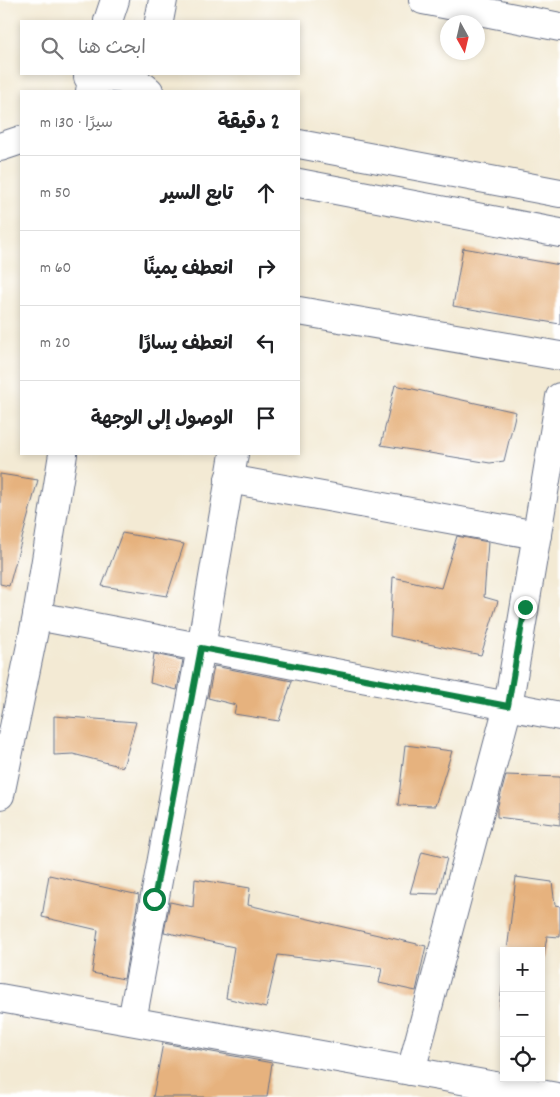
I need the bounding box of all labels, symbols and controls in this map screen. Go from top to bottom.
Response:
north arrow [440,15,485,60]
search box [20,20,300,75]
icon: search [38,34,66,62]
text: ابحث هنا [78,36,146,63]
text: 2 دقيقة [218,109,280,139]
text: سيرًا · 130 m [40,112,113,135]
icon: ahead [252,179,280,207]
text: 50 m [40,182,71,205]
text: تابع السير [161,182,233,209]
icon: right [252,254,280,282]
text: 60 m [40,257,71,280]
text: انعطف يمينًا [144,257,233,284]
icon: left [252,329,280,357]
text: 20 m [40,332,70,355]
text: انعطف يسارًا [139,332,233,359]
icon: arrive [252,404,280,432]
text: الوصول إلى الوجهة [91,407,233,434]
route end [514,596,537,619]
route start [143,888,166,911]
map controls [500,947,545,1082]
button: + [500,947,545,992]
button: − [500,992,545,1037]
button: locate [500,1037,545,1082]

